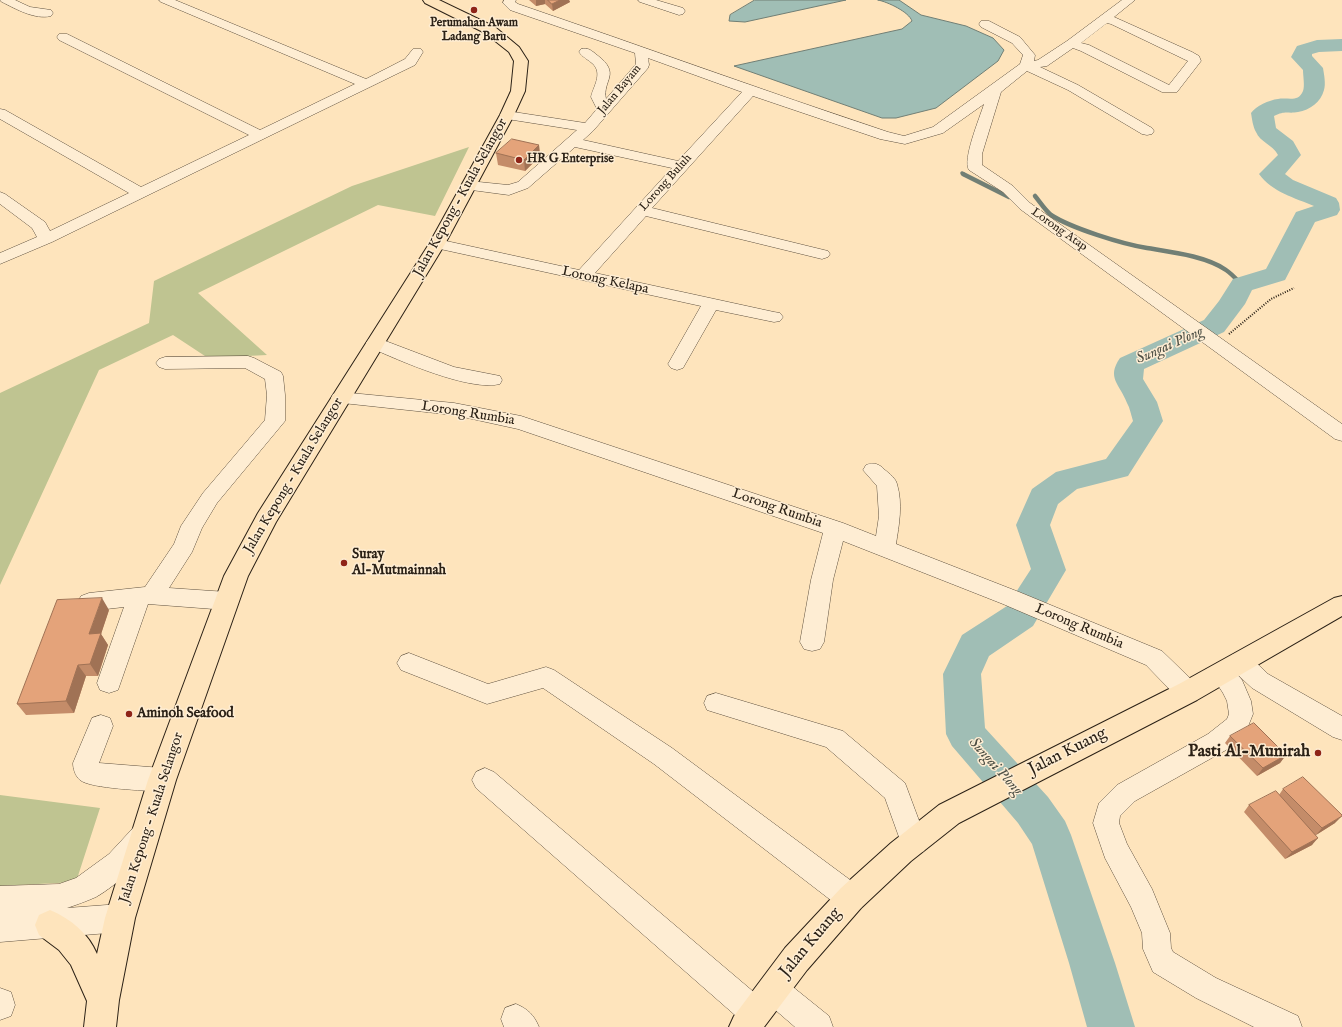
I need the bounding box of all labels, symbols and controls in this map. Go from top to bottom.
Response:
marker: Perumahan Awam Ladang Baru [469,5,479,15]
place label: Perumahan Awam Ladang Baru [430,17,518,45]
street label: Jalan Bayam [595,62,645,118]
street label: Jalan Kepong - Kuala Selangor [410,116,512,280]
street label: Lorong Buluh [637,152,695,214]
place label: HR G Enterprise [527,153,614,167]
marker: HR G Enterprise [514,155,524,165]
street label: Lorong Atap [1028,205,1090,255]
street label: Lorong Kelapa [560,264,650,298]
water label: Sungai Plong [1134,323,1206,369]
street label: Jalan Kepong - Kuala Selangor [241,395,347,557]
street label: Lorong Rumbia [420,398,516,430]
street label: Lorong Rumbia [730,486,824,532]
place label: Suray Al-Mutmainnah [352,547,446,580]
marker: Suray Al-Mutmainnah [339,558,349,568]
street label: Lorong Rumbia [1032,601,1126,653]
place label: Aminoh Seafood [137,706,234,722]
marker: Aminoh Seafood [124,709,134,719]
street label: Jalan Kuang [1025,724,1111,780]
street label: Jalan Kepong - Kuala Selangor [116,730,188,906]
water label: Sungai Plong [964,734,1026,800]
place label: Pasti Al-Munirah [1188,743,1310,763]
marker: Pasti Al-Munirah [1313,748,1323,758]
street label: Jalan Kuang [776,904,846,982]

